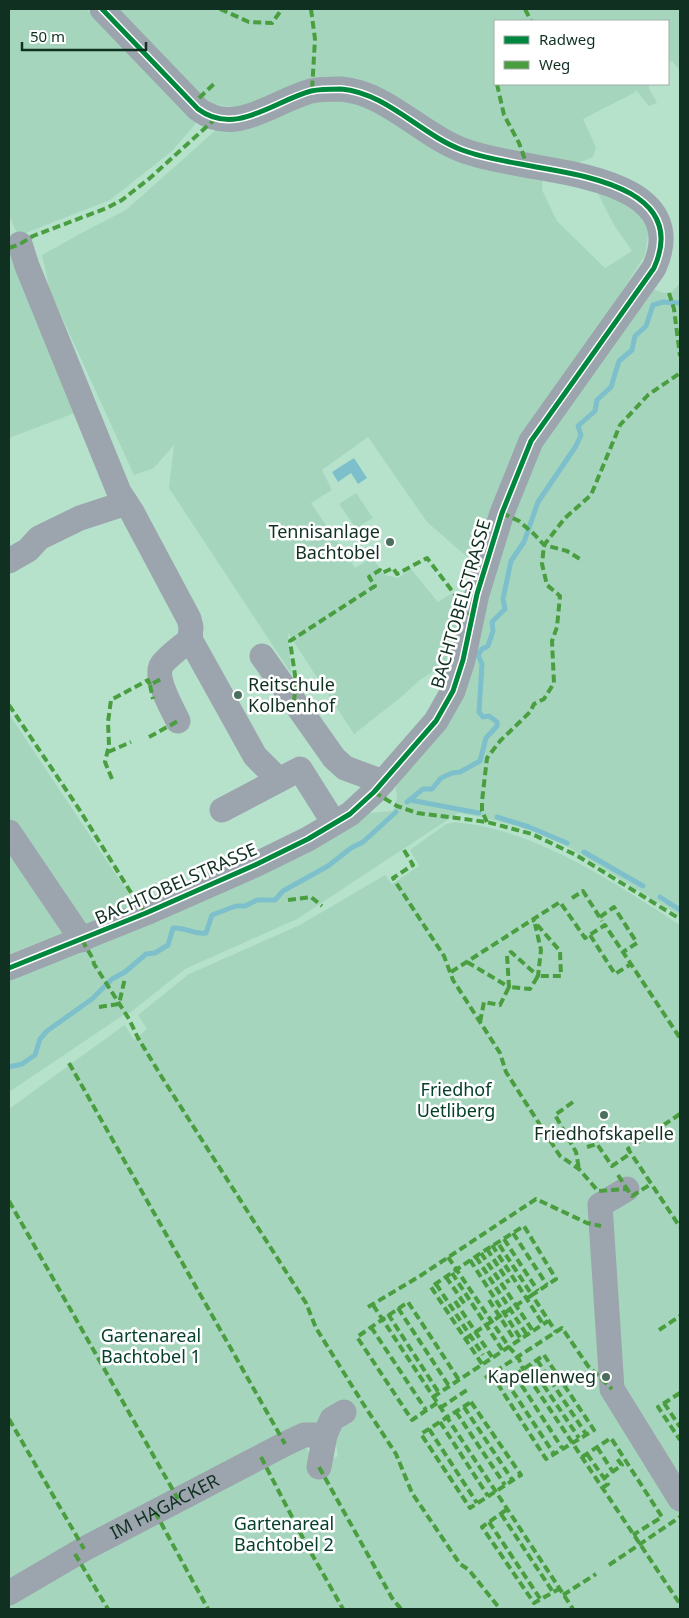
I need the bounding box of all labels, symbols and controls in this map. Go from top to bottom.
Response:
scale bar [22,20,146,52]
legend [494,20,669,85]
text: 50 m [30,26,65,46]
text: Radweg [539,29,595,49]
text: Weg [539,54,570,74]
street label: BACHTOBELSTRASSE [424,516,496,691]
place label: Tennisanlage Bachtobel [268,519,380,564]
marker: Tennisanlage Bachtobel [384,536,396,548]
place label: Reitschule Kolbenhof [248,672,336,717]
marker: Reitschule Kolbenhof [232,689,244,701]
street label: BACHTOBELSTRASSE [91,837,260,930]
park label: Friedhof Uetliberg [417,1077,495,1122]
marker: Friedhofskapelle [598,1109,610,1121]
place label: Friedhofskapelle [534,1121,674,1145]
park label: Gartenareal Bachtobel 1 [101,1323,201,1368]
place label: Kapellenweg [488,1364,596,1388]
marker: Kapellenweg [600,1371,612,1383]
street label: IM HAGACKER [106,1468,223,1544]
park label: Gartenareal Bachtobel 2 [234,1511,334,1556]

